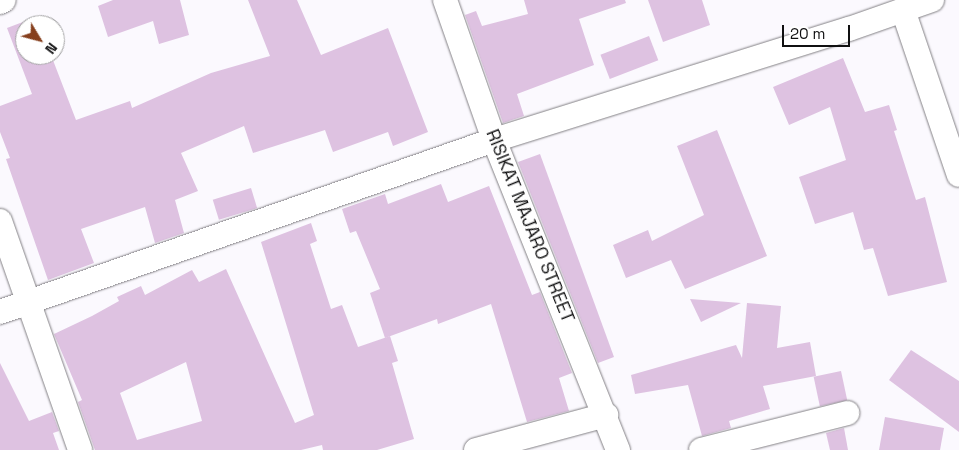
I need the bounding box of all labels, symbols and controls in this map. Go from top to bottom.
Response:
north arrow [15,15,65,65]
scale bar [784,15,852,47]
text: 20 m [790,24,825,43]
text: N [41,39,61,58]
street label: RISIKAT MAJARO STREET [481,126,579,326]

